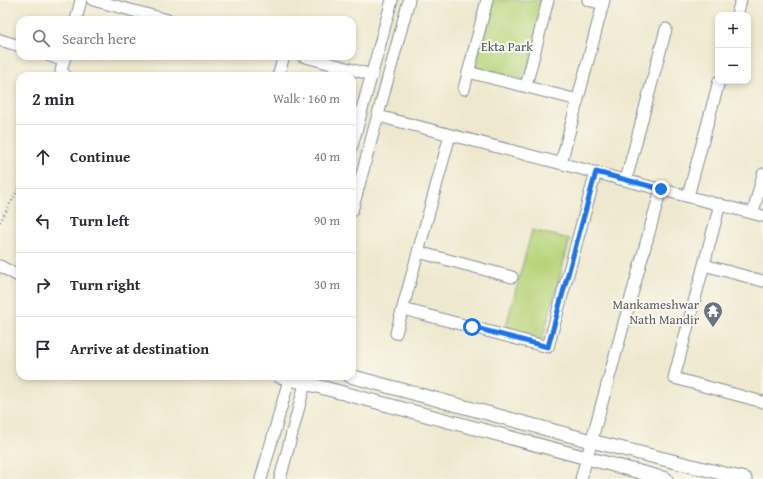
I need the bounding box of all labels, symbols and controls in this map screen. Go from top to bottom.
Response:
map controls [715,12,751,84]
button: + [715,12,751,48]
search box [16,16,356,60]
icon: search [30,27,52,49]
text: Search here [62,28,136,49]
park label: Ekta Park [481,37,533,56]
button: − [715,48,751,84]
text: 2 min [32,86,74,111]
text: Walk · 160 m [273,89,340,108]
icon: ahead [32,146,54,168]
text: Continue [70,146,131,167]
text: 40 m [314,147,340,166]
route end [652,180,670,198]
icon: left [32,210,54,232]
text: Turn left [70,210,129,231]
text: 90 m [314,211,340,230]
icon: right [32,274,54,296]
text: Turn right [70,274,141,295]
text: 30 m [314,275,340,294]
place label: Mankameshwar Nath Mandir [612,295,700,329]
temple icon: Mankameshwar Nath Mandir [702,300,724,328]
route start [463,318,481,336]
icon: arrive [32,338,54,360]
text: Arrive at destination [70,338,209,359]

